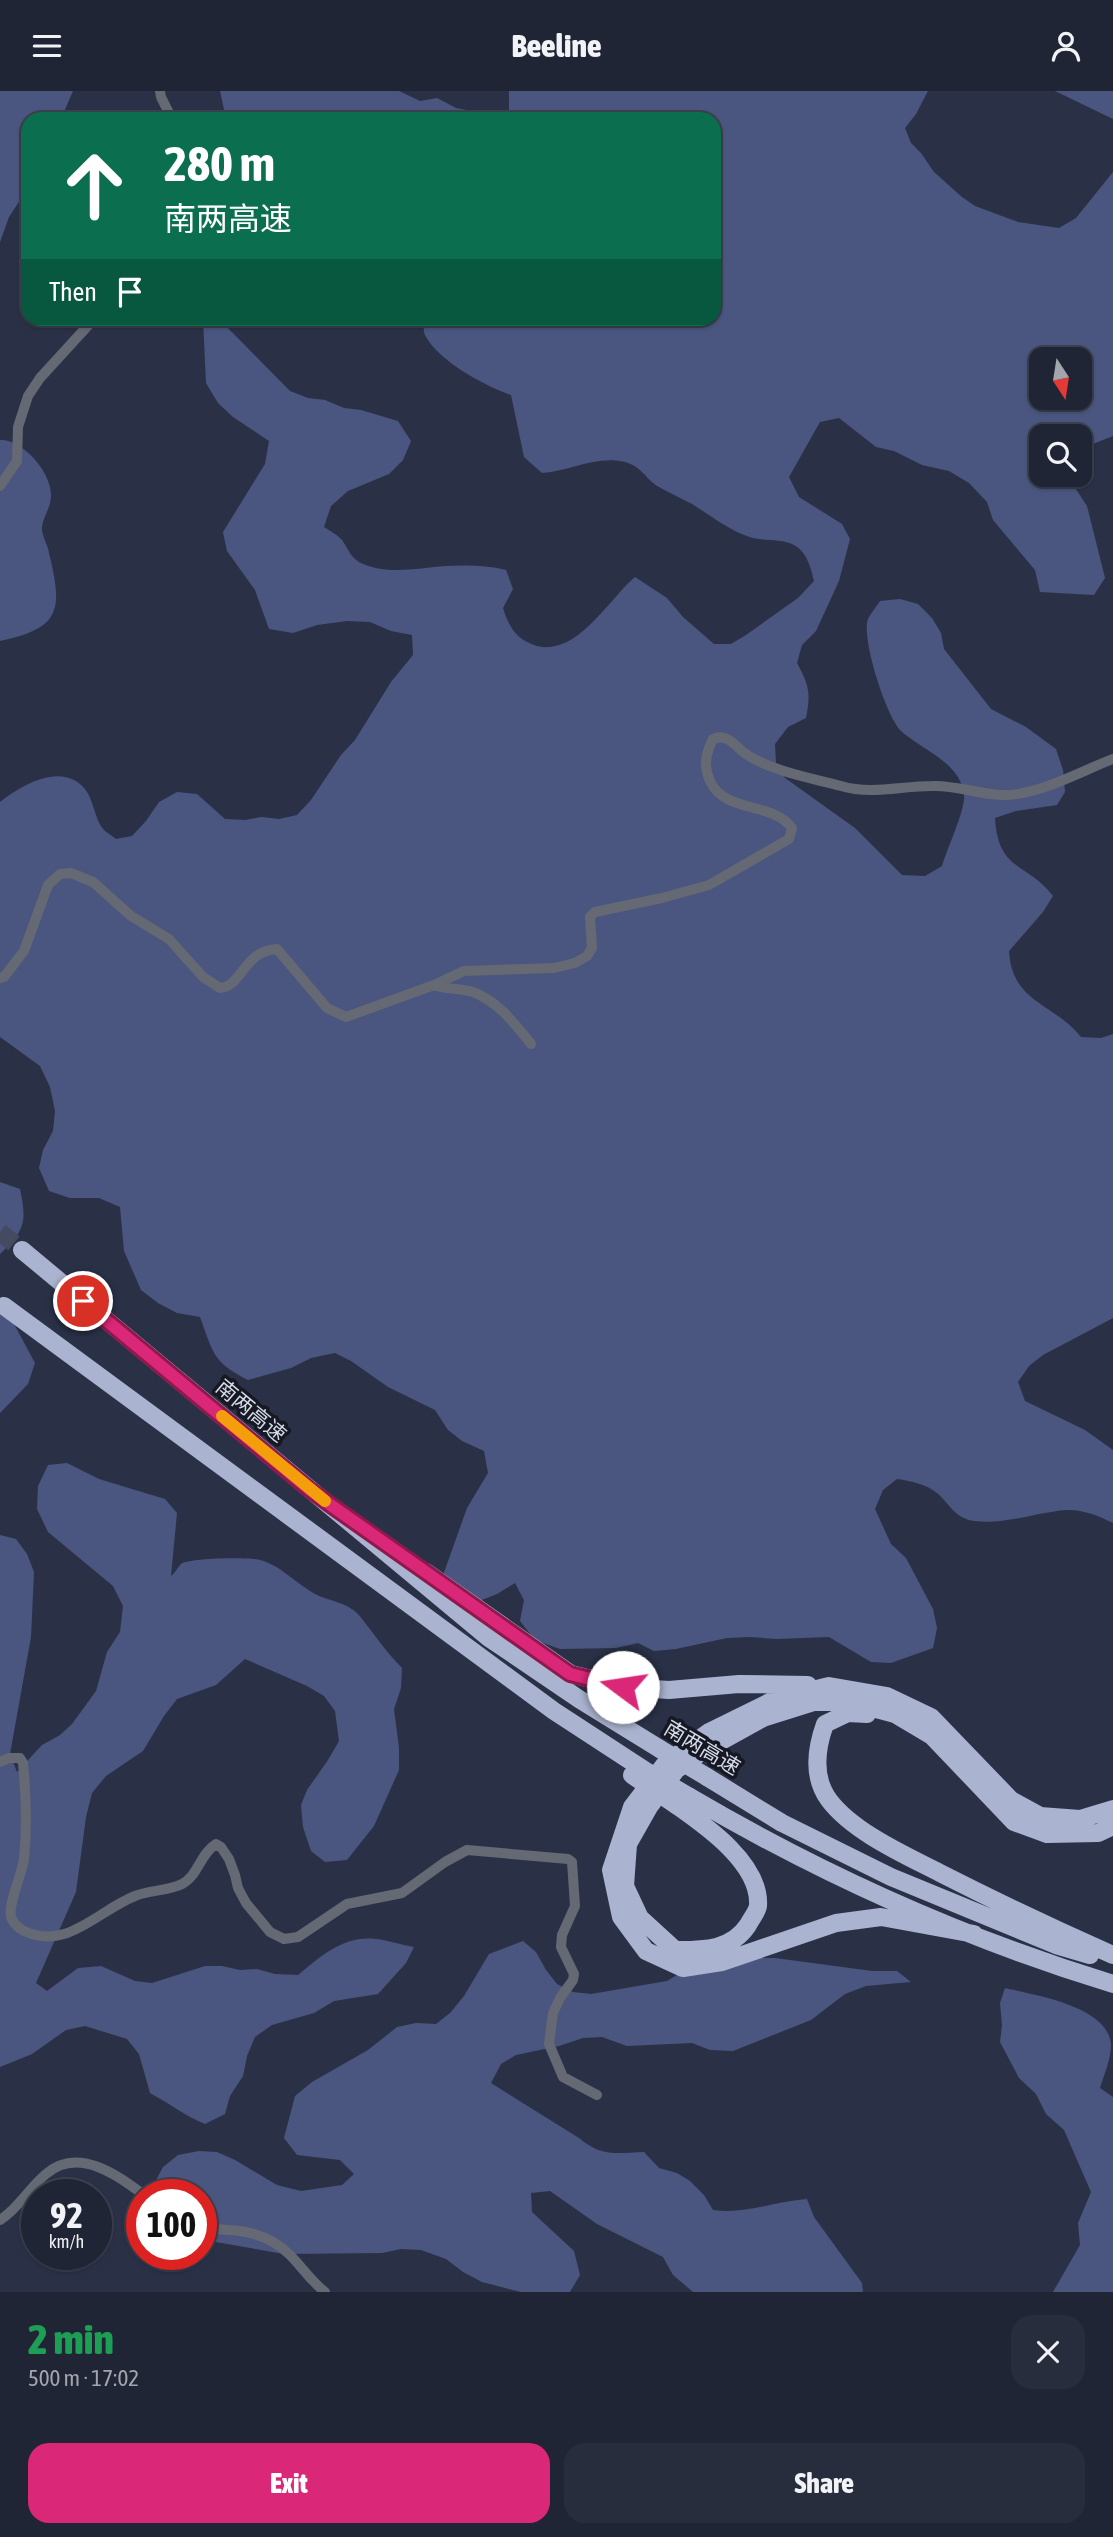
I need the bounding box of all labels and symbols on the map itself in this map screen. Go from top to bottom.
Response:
north arrow [1029,347,1092,409]
pin [53,1271,113,1331]
street label: 南两高速 [212,1374,292,1446]
position arrow [586,1650,660,1724]
street label: 南两高速 [660,1715,745,1779]
speed limit sign: 100 [126,2179,217,2270]

